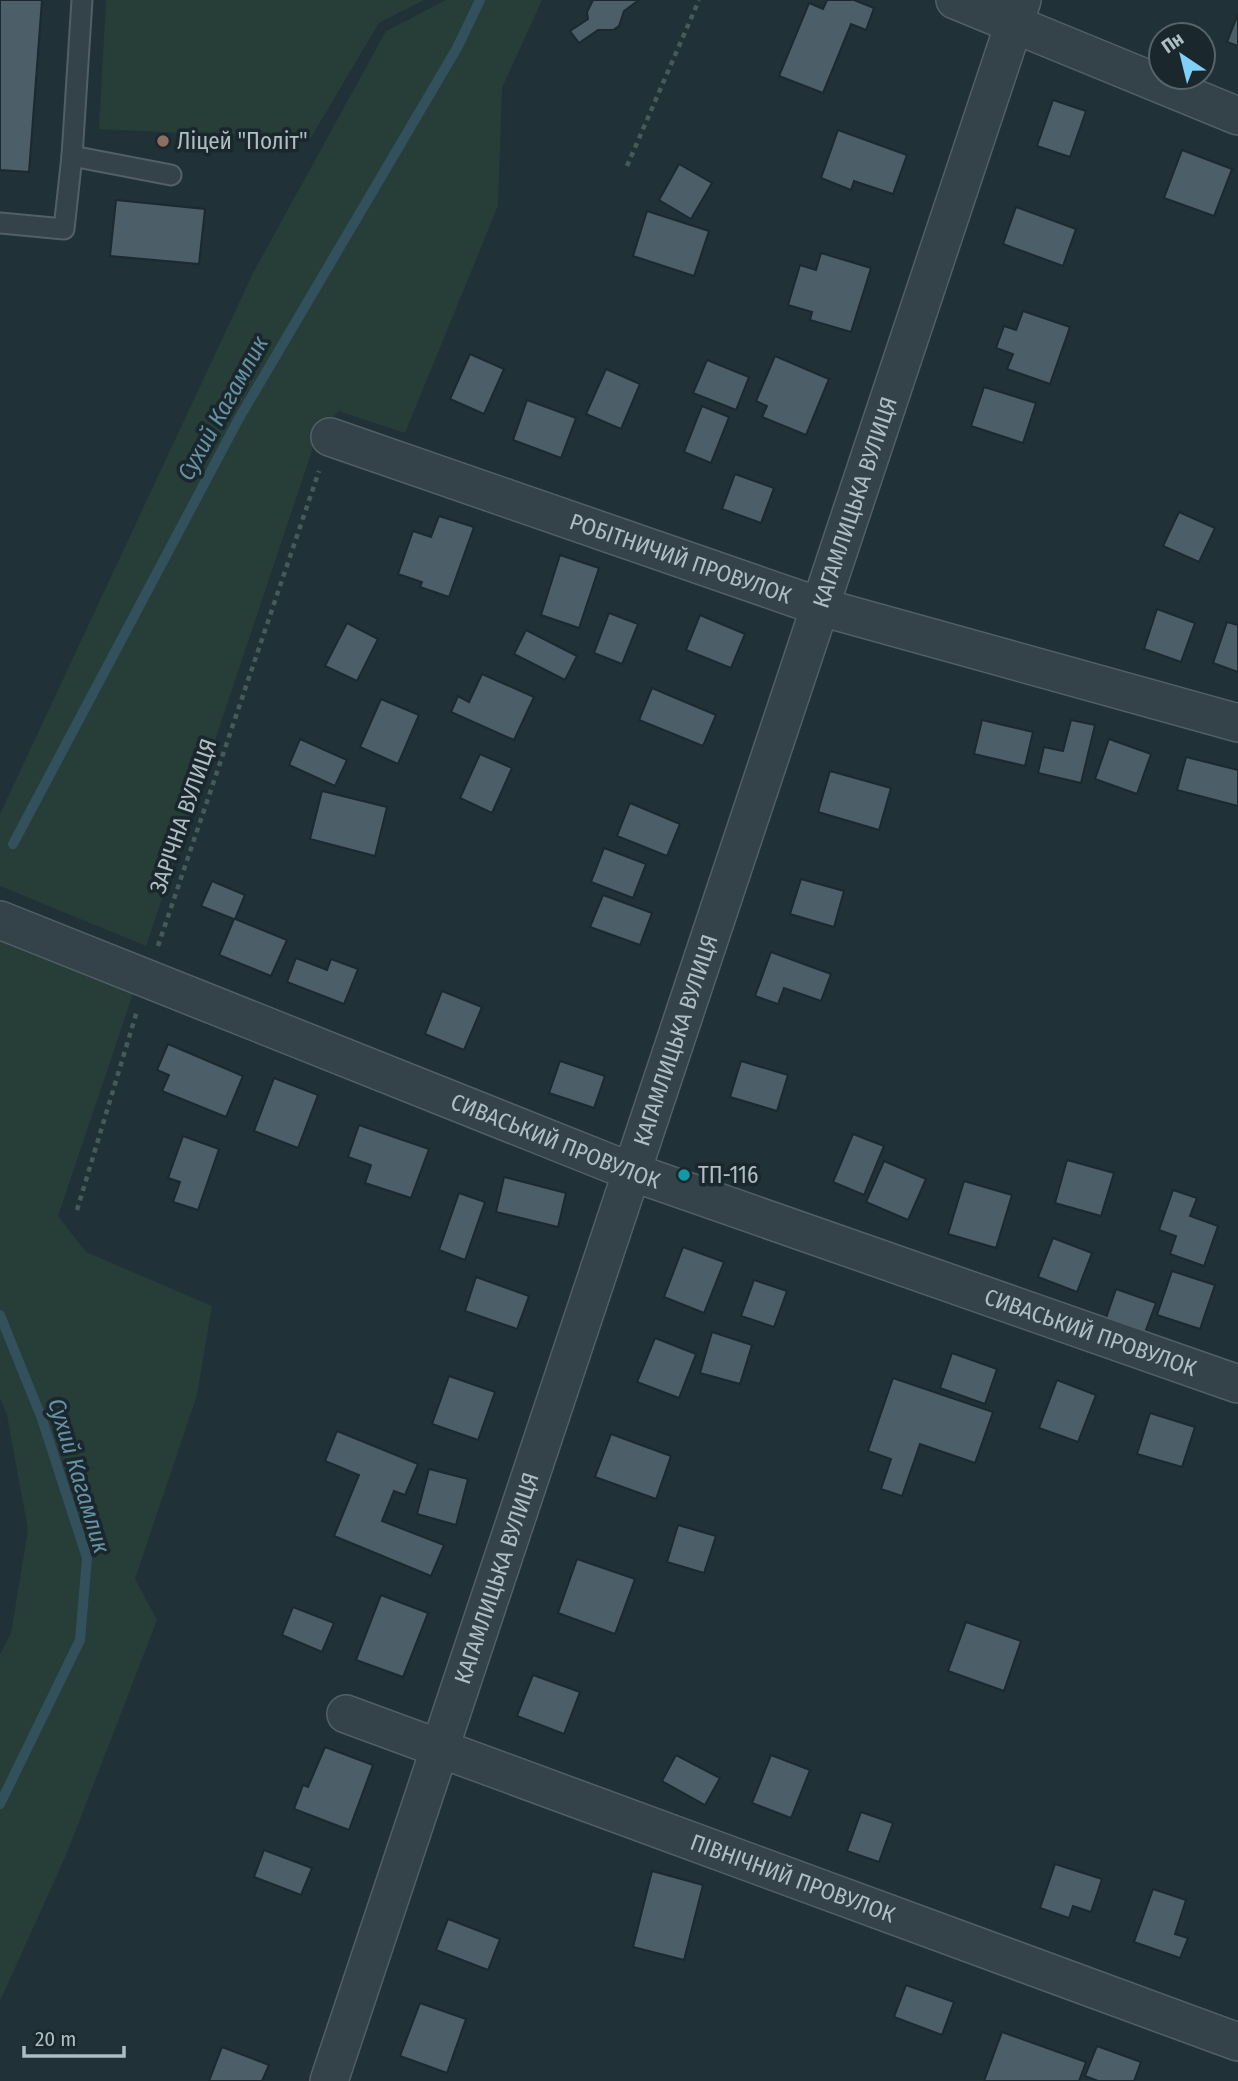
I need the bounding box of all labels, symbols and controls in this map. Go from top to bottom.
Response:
north arrow [1147,21,1217,91]
text: Пн [1157,27,1188,58]
place label: Ліцей "Політ" [177,127,308,155]
marker: Ліцей "Політ" [155,133,171,149]
water label: Сухий Кагамлик [172,331,274,485]
street label: КАГАМЛИЦЬКА ВУЛИЦЯ [807,393,903,612]
street label: РОБІТНИЧИЙ ПРОВУЛОК [566,507,796,610]
street label: ЗАРІЧНА ВУЛИЦЯ [143,735,223,897]
street label: КАГАМЛИЦЬКА ВУЛИЦЯ [627,931,724,1149]
street label: СИВАСЬКИЙ ПРОВУЛОК [447,1087,665,1195]
place label: ТП-116 [698,1161,758,1189]
marker: ТП-116 [676,1167,692,1183]
street label: СИВАСЬКИЙ ПРОВУЛОК [981,1282,1201,1383]
water label: Сухий Кагамлик [42,1395,116,1557]
street label: КАГАМЛИЦЬКА ВУЛИЦЯ [448,1469,545,1687]
street label: ПІВНІЧНИЙ ПРОВУЛОК [687,1828,899,1929]
scale bar [24,2014,124,2058]
text: 20 m [35,2026,76,2052]

